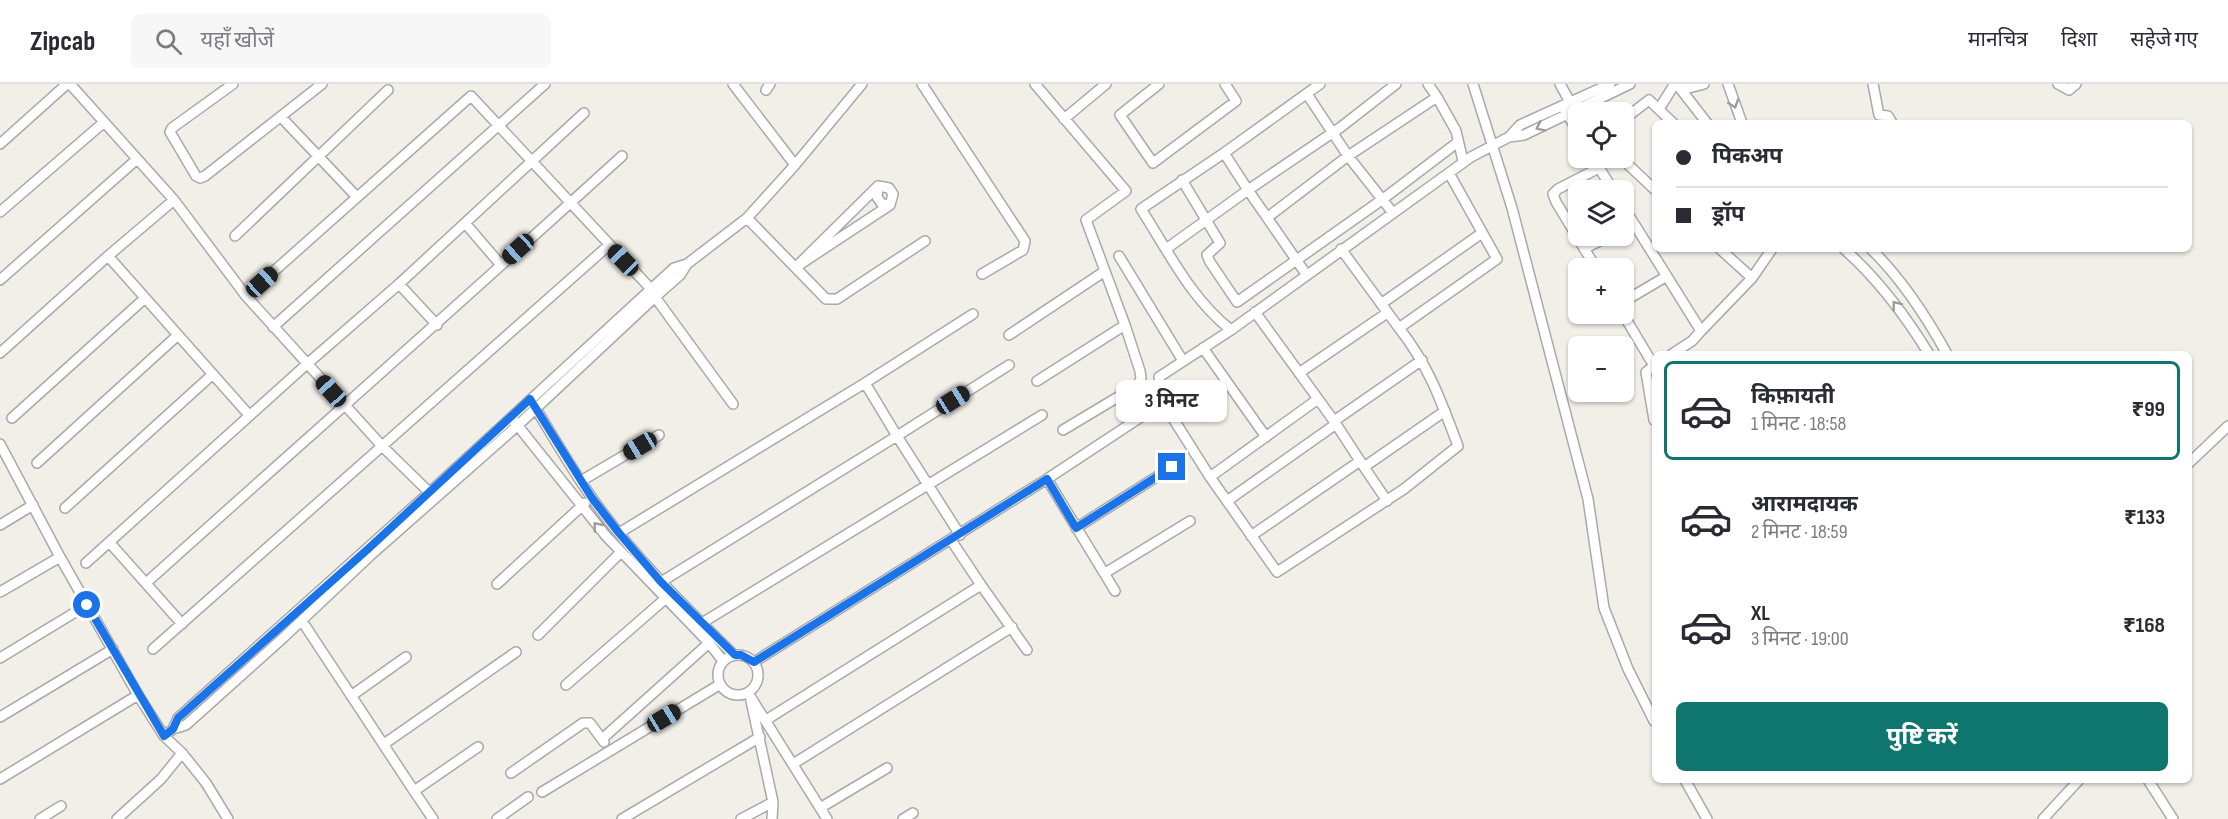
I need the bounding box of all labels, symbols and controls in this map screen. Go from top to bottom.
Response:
search box [131,14,551,68]
text: Zipcab [30,25,95,58]
icon: search [152,25,185,58]
text: यहाँ खोजें [200,27,274,54]
text: मानचित्र [1968,27,2028,52]
text: दिशा [2061,27,2097,52]
text: सहेजे गए [2130,27,2198,52]
one-way arrow [1727,98,1739,109]
map controls [1568,102,1634,402]
button: locate [1568,102,1634,168]
one-way arrow [1535,120,1546,131]
text: पिकअप [1712,143,1783,170]
button: layers [1568,180,1634,246]
text: ड्रॉप [1712,201,1745,228]
car [499,230,537,268]
car [604,241,642,279]
button: + [1568,258,1634,324]
car [243,263,281,301]
one-way arrow [1893,301,1904,312]
button: − [1568,336,1634,402]
car [312,372,350,410]
callout: 3 मिनट [1116,380,1228,422]
car [933,383,973,417]
text: किफ़ायती [1751,383,1835,410]
icon: car [1679,384,1733,438]
text: 3 मिनट [1144,389,1199,413]
text: ₹99 [2132,396,2165,423]
text: 1 मिनट · 18:58 [1751,412,1846,436]
car [620,429,660,463]
route end [1158,453,1185,480]
text: आरामदायक [1751,491,1858,518]
icon: car [1679,492,1733,546]
text: ₹133 [2124,504,2165,531]
text: 2 मिनट · 18:59 [1751,520,1848,544]
one-way arrow [594,522,605,533]
route start [73,591,100,618]
icon: car [1679,600,1733,654]
text: XL [1751,600,1770,627]
text: ₹168 [2123,612,2165,639]
text: 3 मिनट · 19:00 [1751,627,1849,651]
car [644,701,684,735]
button: पुष्टि करें [1676,702,2168,771]

